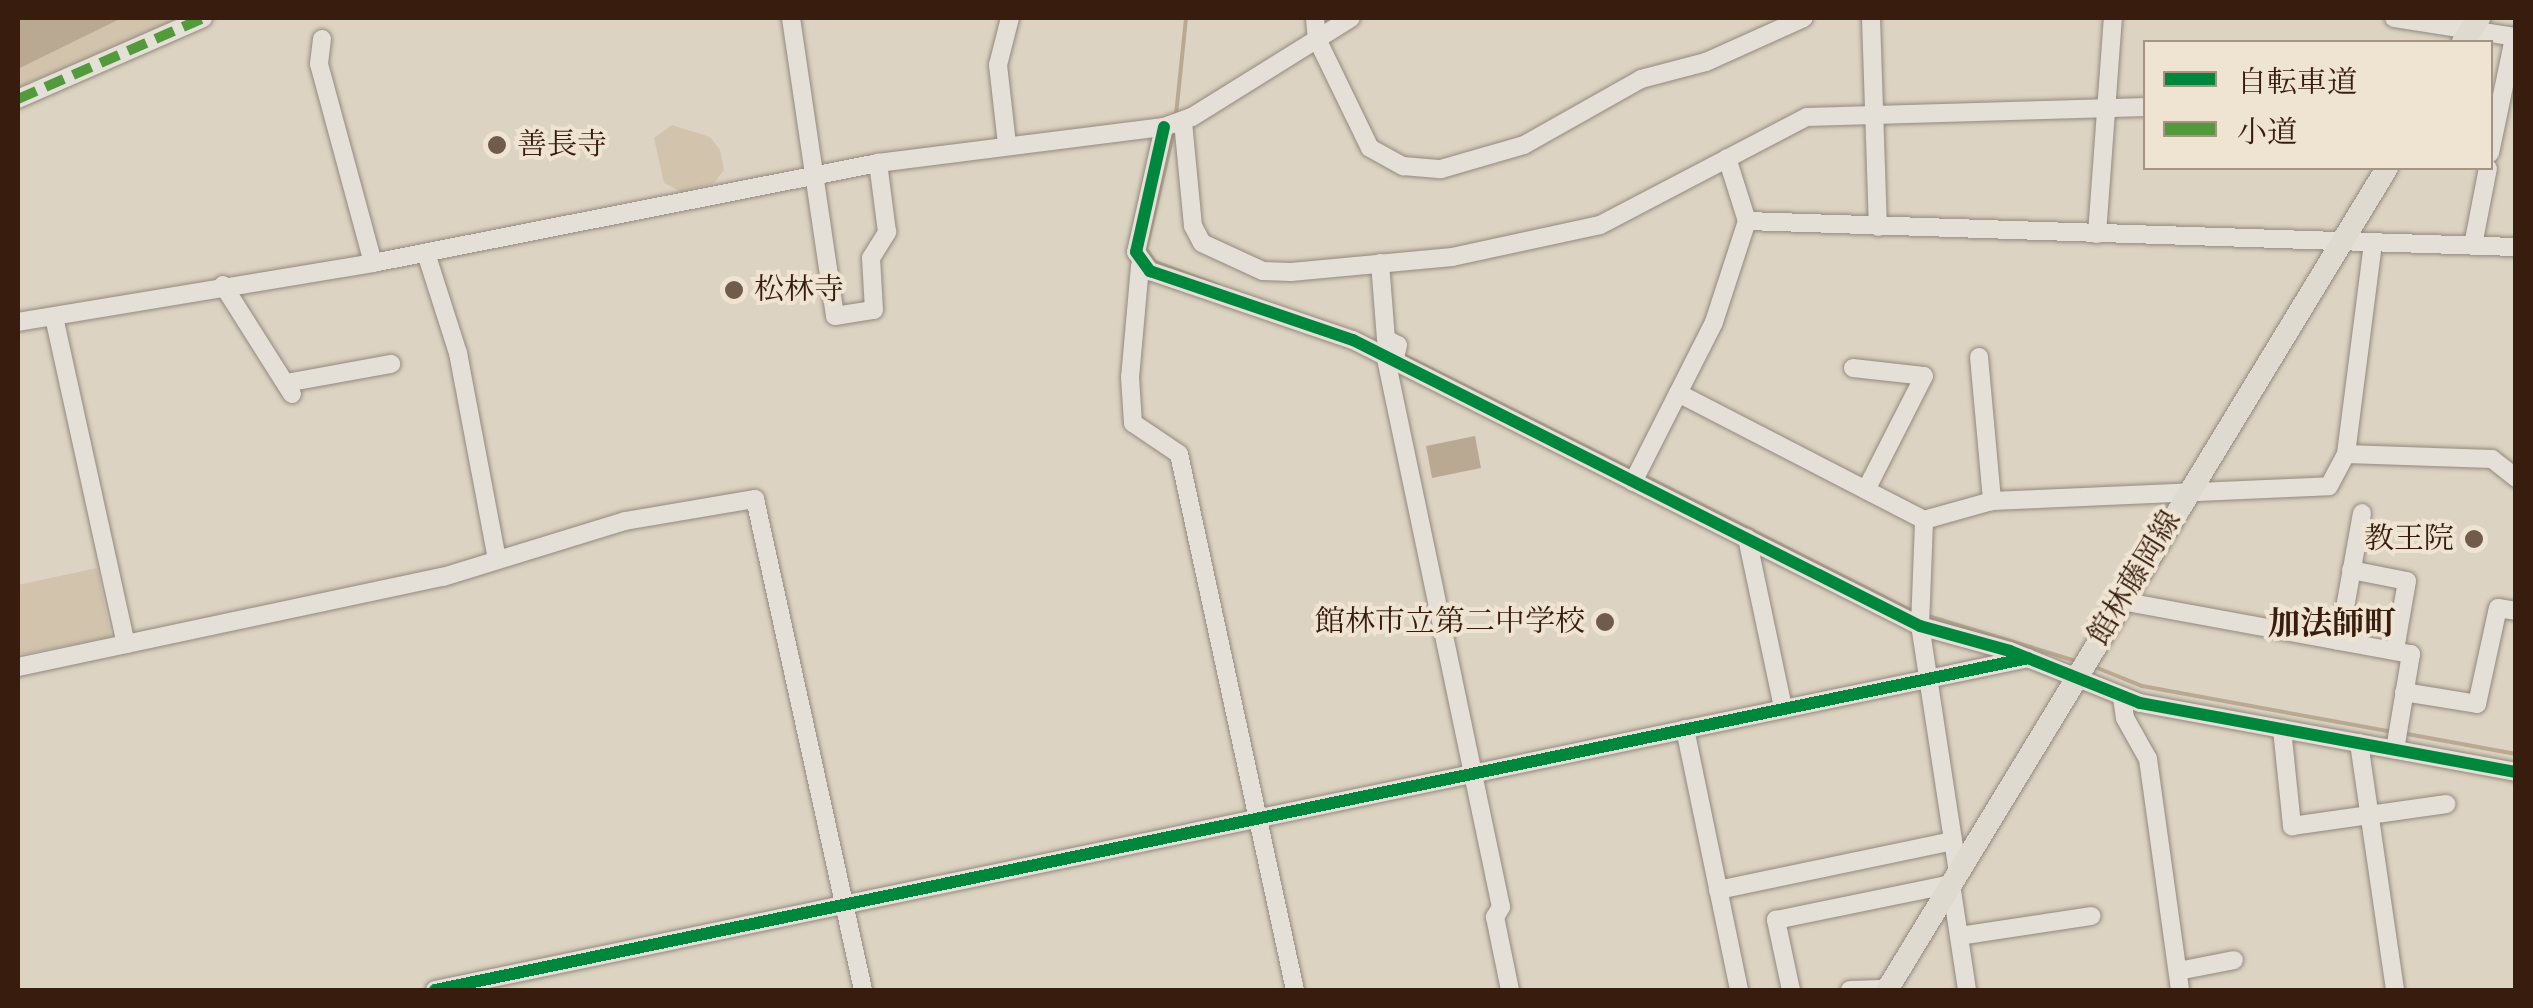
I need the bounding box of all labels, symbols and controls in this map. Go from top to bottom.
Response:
legend [2143,40,2493,170]
text: 自転車道 [2237,65,2357,100]
text: 小道 [2237,115,2297,150]
place label: 善長寺 [517,127,607,163]
marker: 善長寺 [486,134,508,156]
place label: 松林寺 [754,272,844,308]
marker: 松林寺 [723,279,745,301]
street label: 館林藤岡線 [2081,504,2189,652]
place label: 教王院 [2364,521,2454,557]
marker: 教王院 [2463,528,2485,550]
place label: 館林市立第二中学校 [1315,604,1585,640]
district label: 加法師町 [2268,605,2396,643]
marker: 館林市立第二中学校 [1594,611,1616,633]

